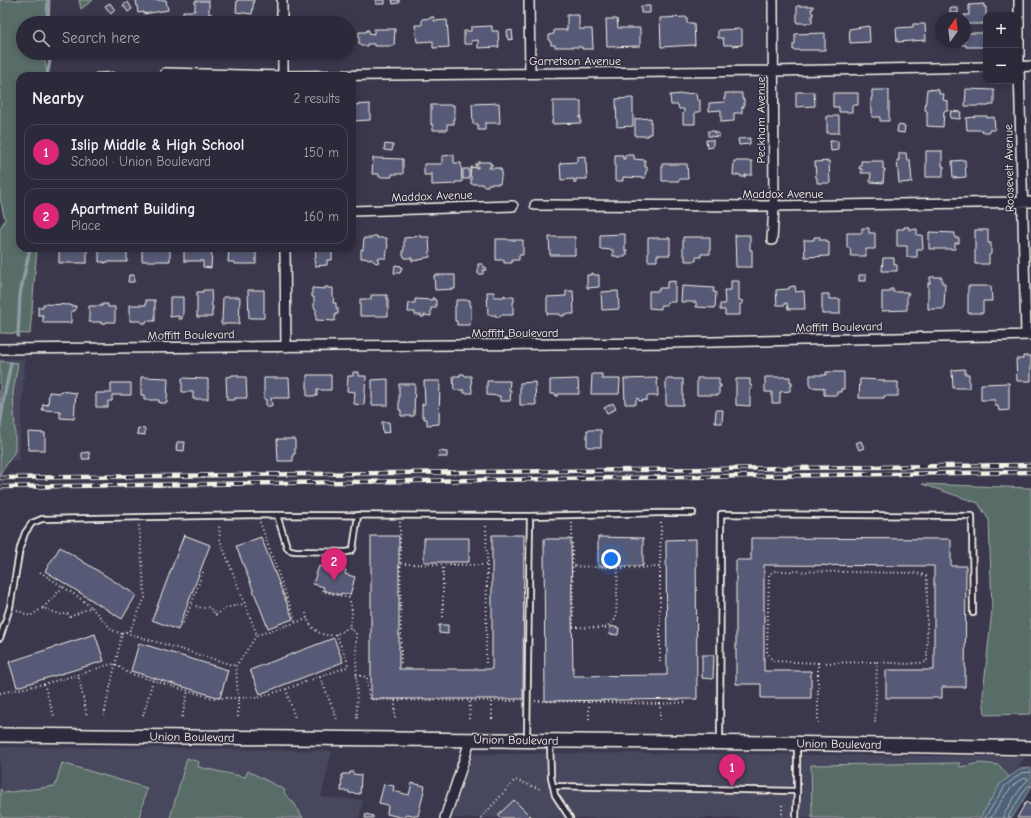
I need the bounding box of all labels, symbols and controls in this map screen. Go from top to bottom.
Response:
north arrow [935,12,971,48]
map controls [983,12,1019,84]
button: + [983,12,1019,48]
search box [16,16,356,60]
icon: search [30,27,52,49]
text: Search here [62,29,140,47]
button: − [983,48,1019,84]
street label: Garretson Avenue [529,54,621,68]
street label: Peckham Avenue [754,77,768,163]
text: Nearby [32,89,83,108]
text: 2 results [293,91,340,106]
street label: Roosevelt Avenue [1001,124,1017,212]
text: Islip Middle & High School [71,136,244,154]
text: 1 [43,145,49,160]
text: 150 m [304,145,339,160]
text: School · Union Boulevard [71,154,211,169]
street label: Maddox Avenue [742,187,824,201]
street label: Maddox Avenue [391,188,473,204]
text: Apartment Building [71,200,195,218]
text: 2 [43,209,49,224]
text: 160 m [304,209,339,224]
text: Place [71,218,101,233]
street label: Moffitt Boulevard [795,319,883,335]
street label: Moffitt Boulevard [472,326,558,340]
street label: Moffitt Boulevard [147,327,235,343]
pin: 2 [321,548,347,581]
your location [601,549,621,569]
street label: Union Boulevard [149,729,235,745]
street label: Union Boulevard [473,732,559,748]
street label: Union Boulevard [796,736,882,752]
pin: 1 [719,754,745,787]

